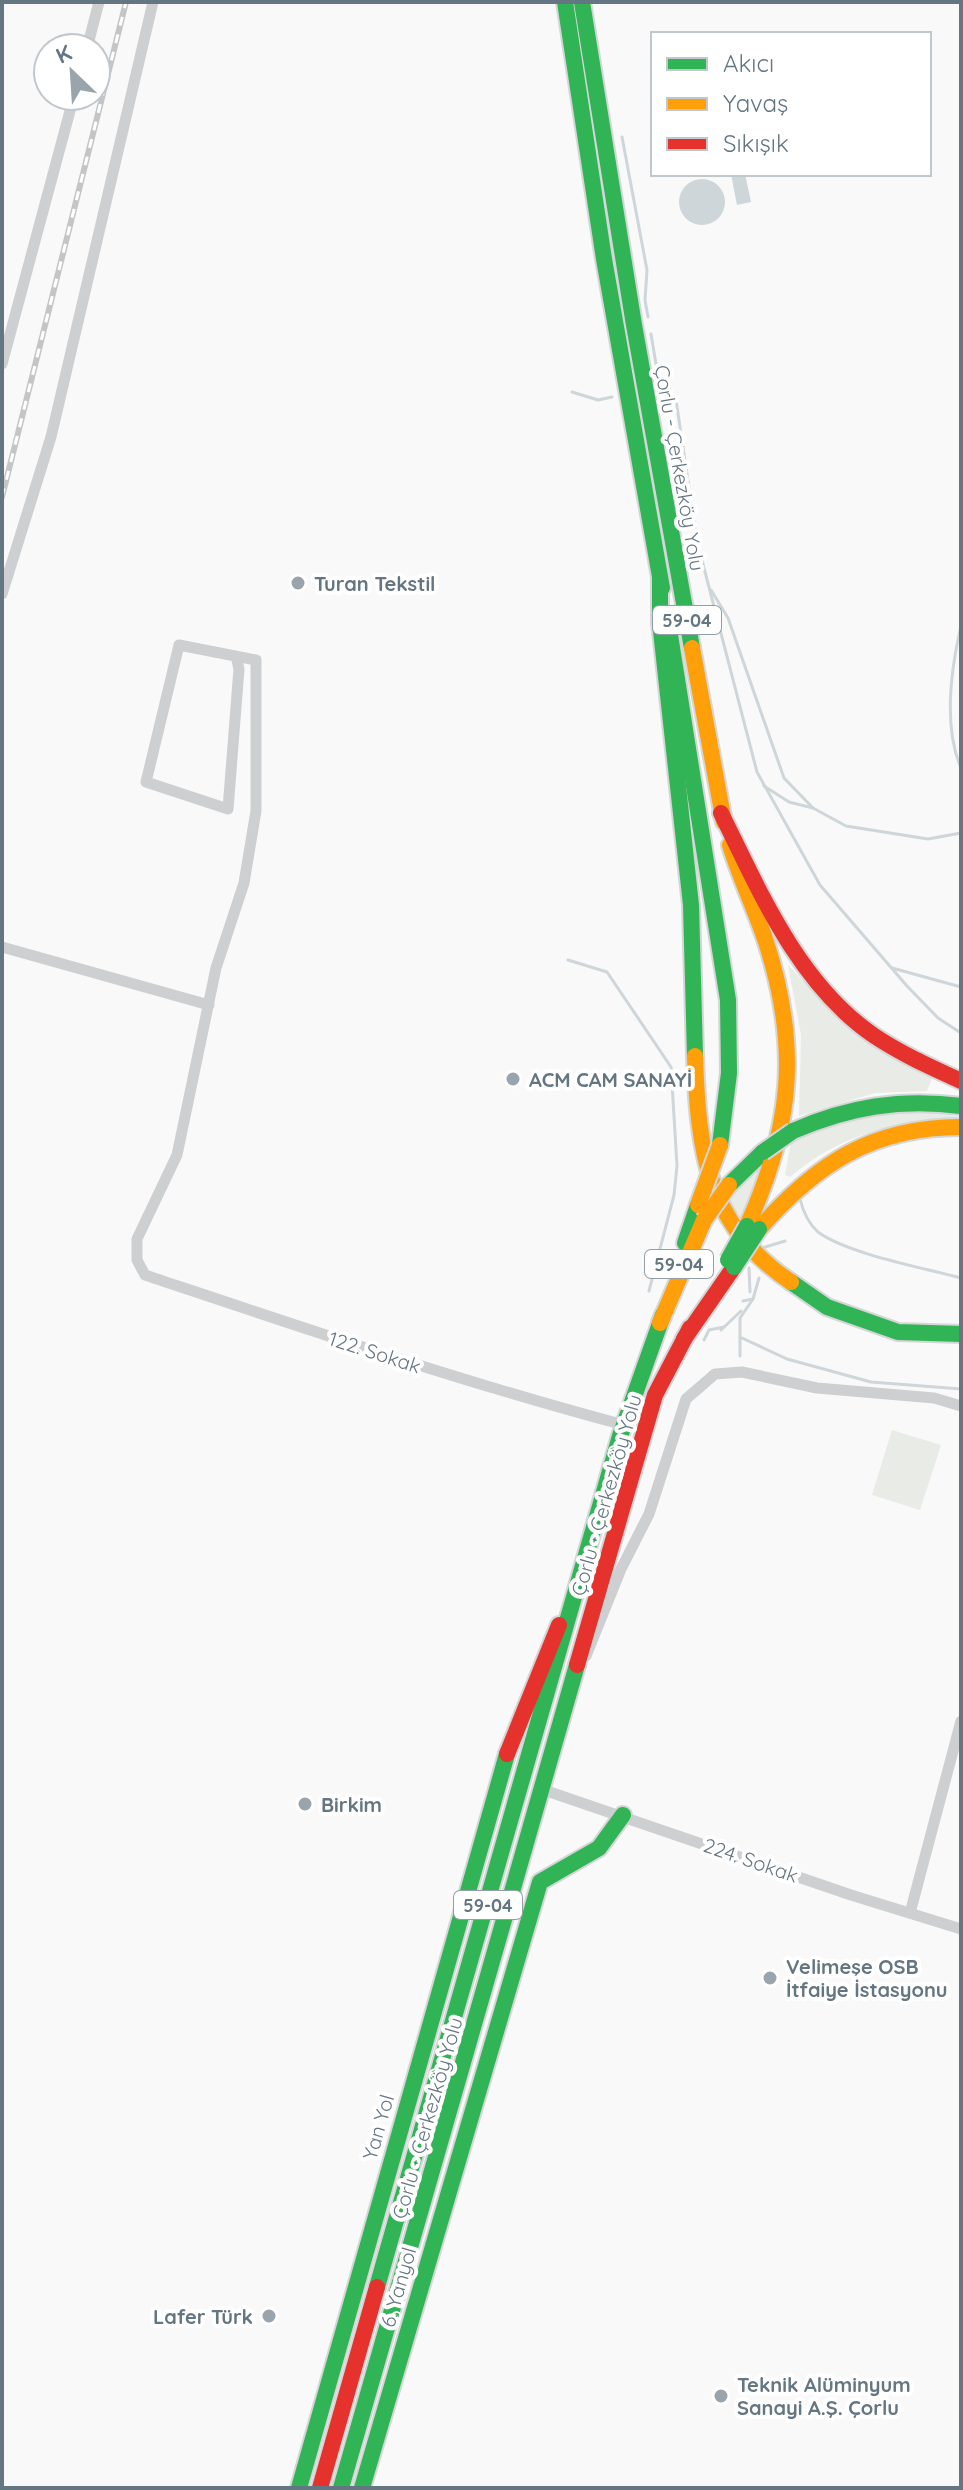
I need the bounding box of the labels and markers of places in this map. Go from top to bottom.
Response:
place label: Turan Tekstil [314,571,436,596]
marker: Turan Tekstil [289,574,307,592]
place label: ACM CAM SANAYİ [529,1067,692,1092]
marker: ACM CAM SANAYİ [504,1070,522,1088]
place label: Birkim [321,1792,382,1817]
marker: Birkim [296,1795,314,1813]
place label: Velimeşe OSB İtfaiye İstasyonu [786,1954,948,2002]
marker: Velimeşe OSB İtfaiye İstasyonu [761,1969,779,1987]
place label: Lafer Türk [153,2304,253,2329]
marker: Lafer Türk [260,2307,278,2325]
place label: Teknik Alüminyum Sanayi A.Ş. Çorlu [737,2372,911,2420]
marker: Teknik Alüminyum Sanayi A.Ş. Çorlu [712,2387,730,2405]

